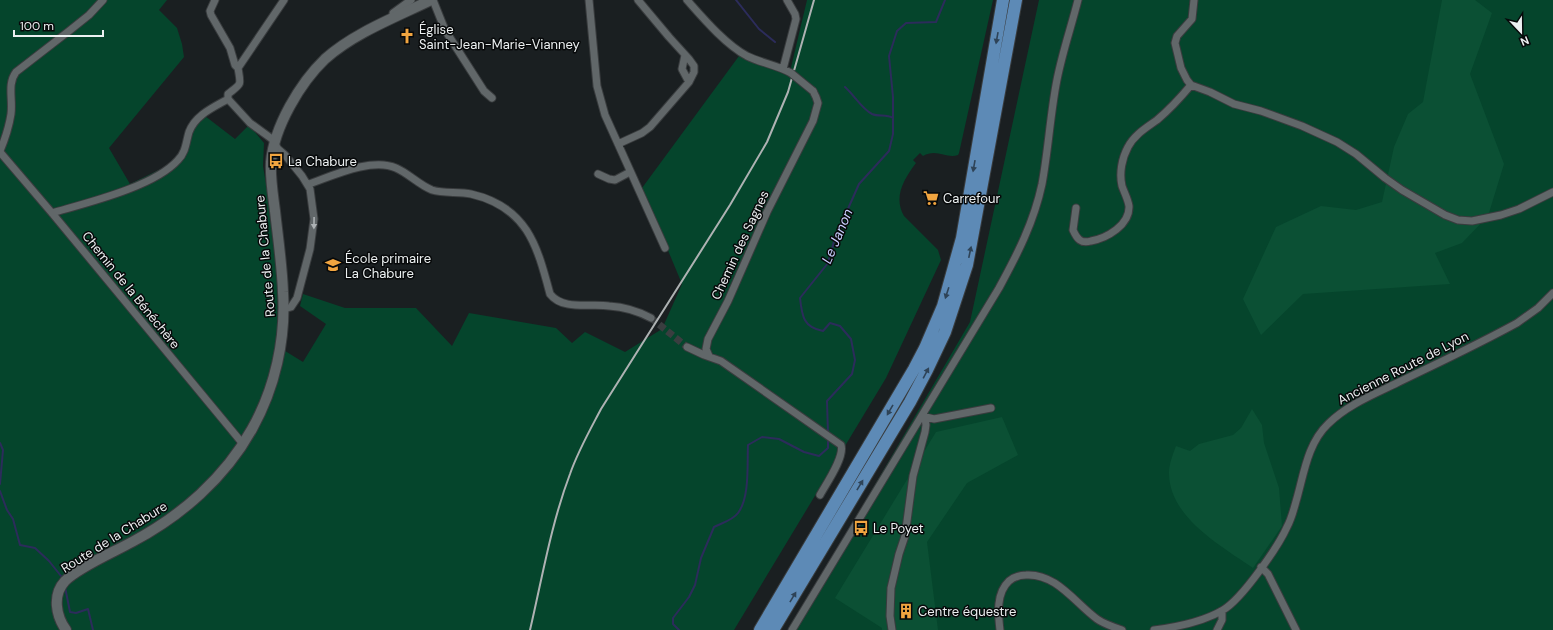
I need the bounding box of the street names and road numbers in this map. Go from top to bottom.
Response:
street label: Chemin des Sagnes [707,188,773,302]
street label: Route de la Chabure [251,194,279,318]
street label: Chemin de la Bénéchère [78,228,184,352]
street label: Ancienne Route de Lyon [1335,328,1471,408]
street label: Route de la Chabure [58,497,170,577]

